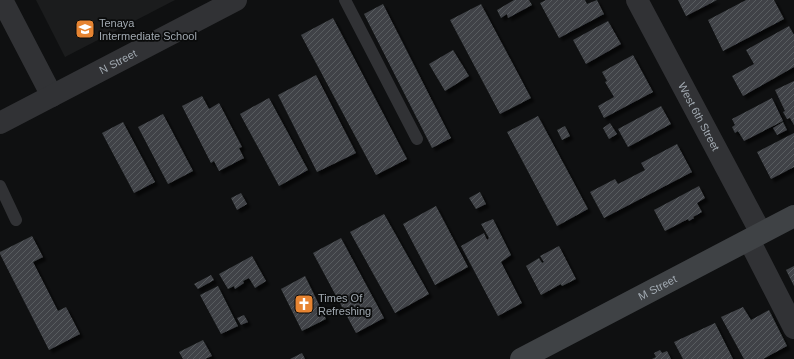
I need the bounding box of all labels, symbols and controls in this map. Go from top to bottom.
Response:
place label: Tenaya Intermediate School [99,17,197,42]
school or university icon: Tenaya Intermediate School [74,18,96,40]
street label: N Street [97,47,139,76]
street label: West 6th Street [676,80,722,153]
street label: M Street [636,273,679,303]
place label: Times Of Refreshing [318,292,371,317]
church icon: Times Of Refreshing [293,293,315,315]

